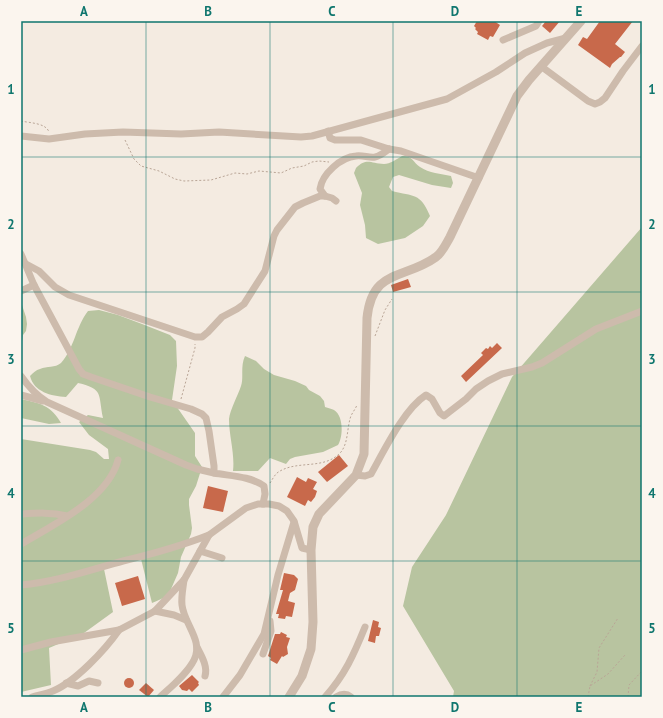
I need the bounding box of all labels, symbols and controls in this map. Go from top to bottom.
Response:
text: A [80,3,88,20]
text: B [204,3,212,20]
text: C [328,3,336,20]
text: D [451,3,459,20]
text: E [576,3,583,20]
text: 1 [7,81,15,98]
text: 1 [648,81,656,98]
text: 2 [7,216,15,233]
text: 2 [648,216,656,233]
text: 3 [7,351,15,368]
text: 3 [648,351,656,368]
text: 4 [7,485,15,502]
text: 4 [648,485,656,502]
text: 5 [7,620,15,637]
text: 5 [648,620,656,637]
text: A [80,699,88,716]
text: B [204,699,212,716]
text: C [328,699,336,716]
text: D [451,699,459,716]
text: E [576,699,583,716]

